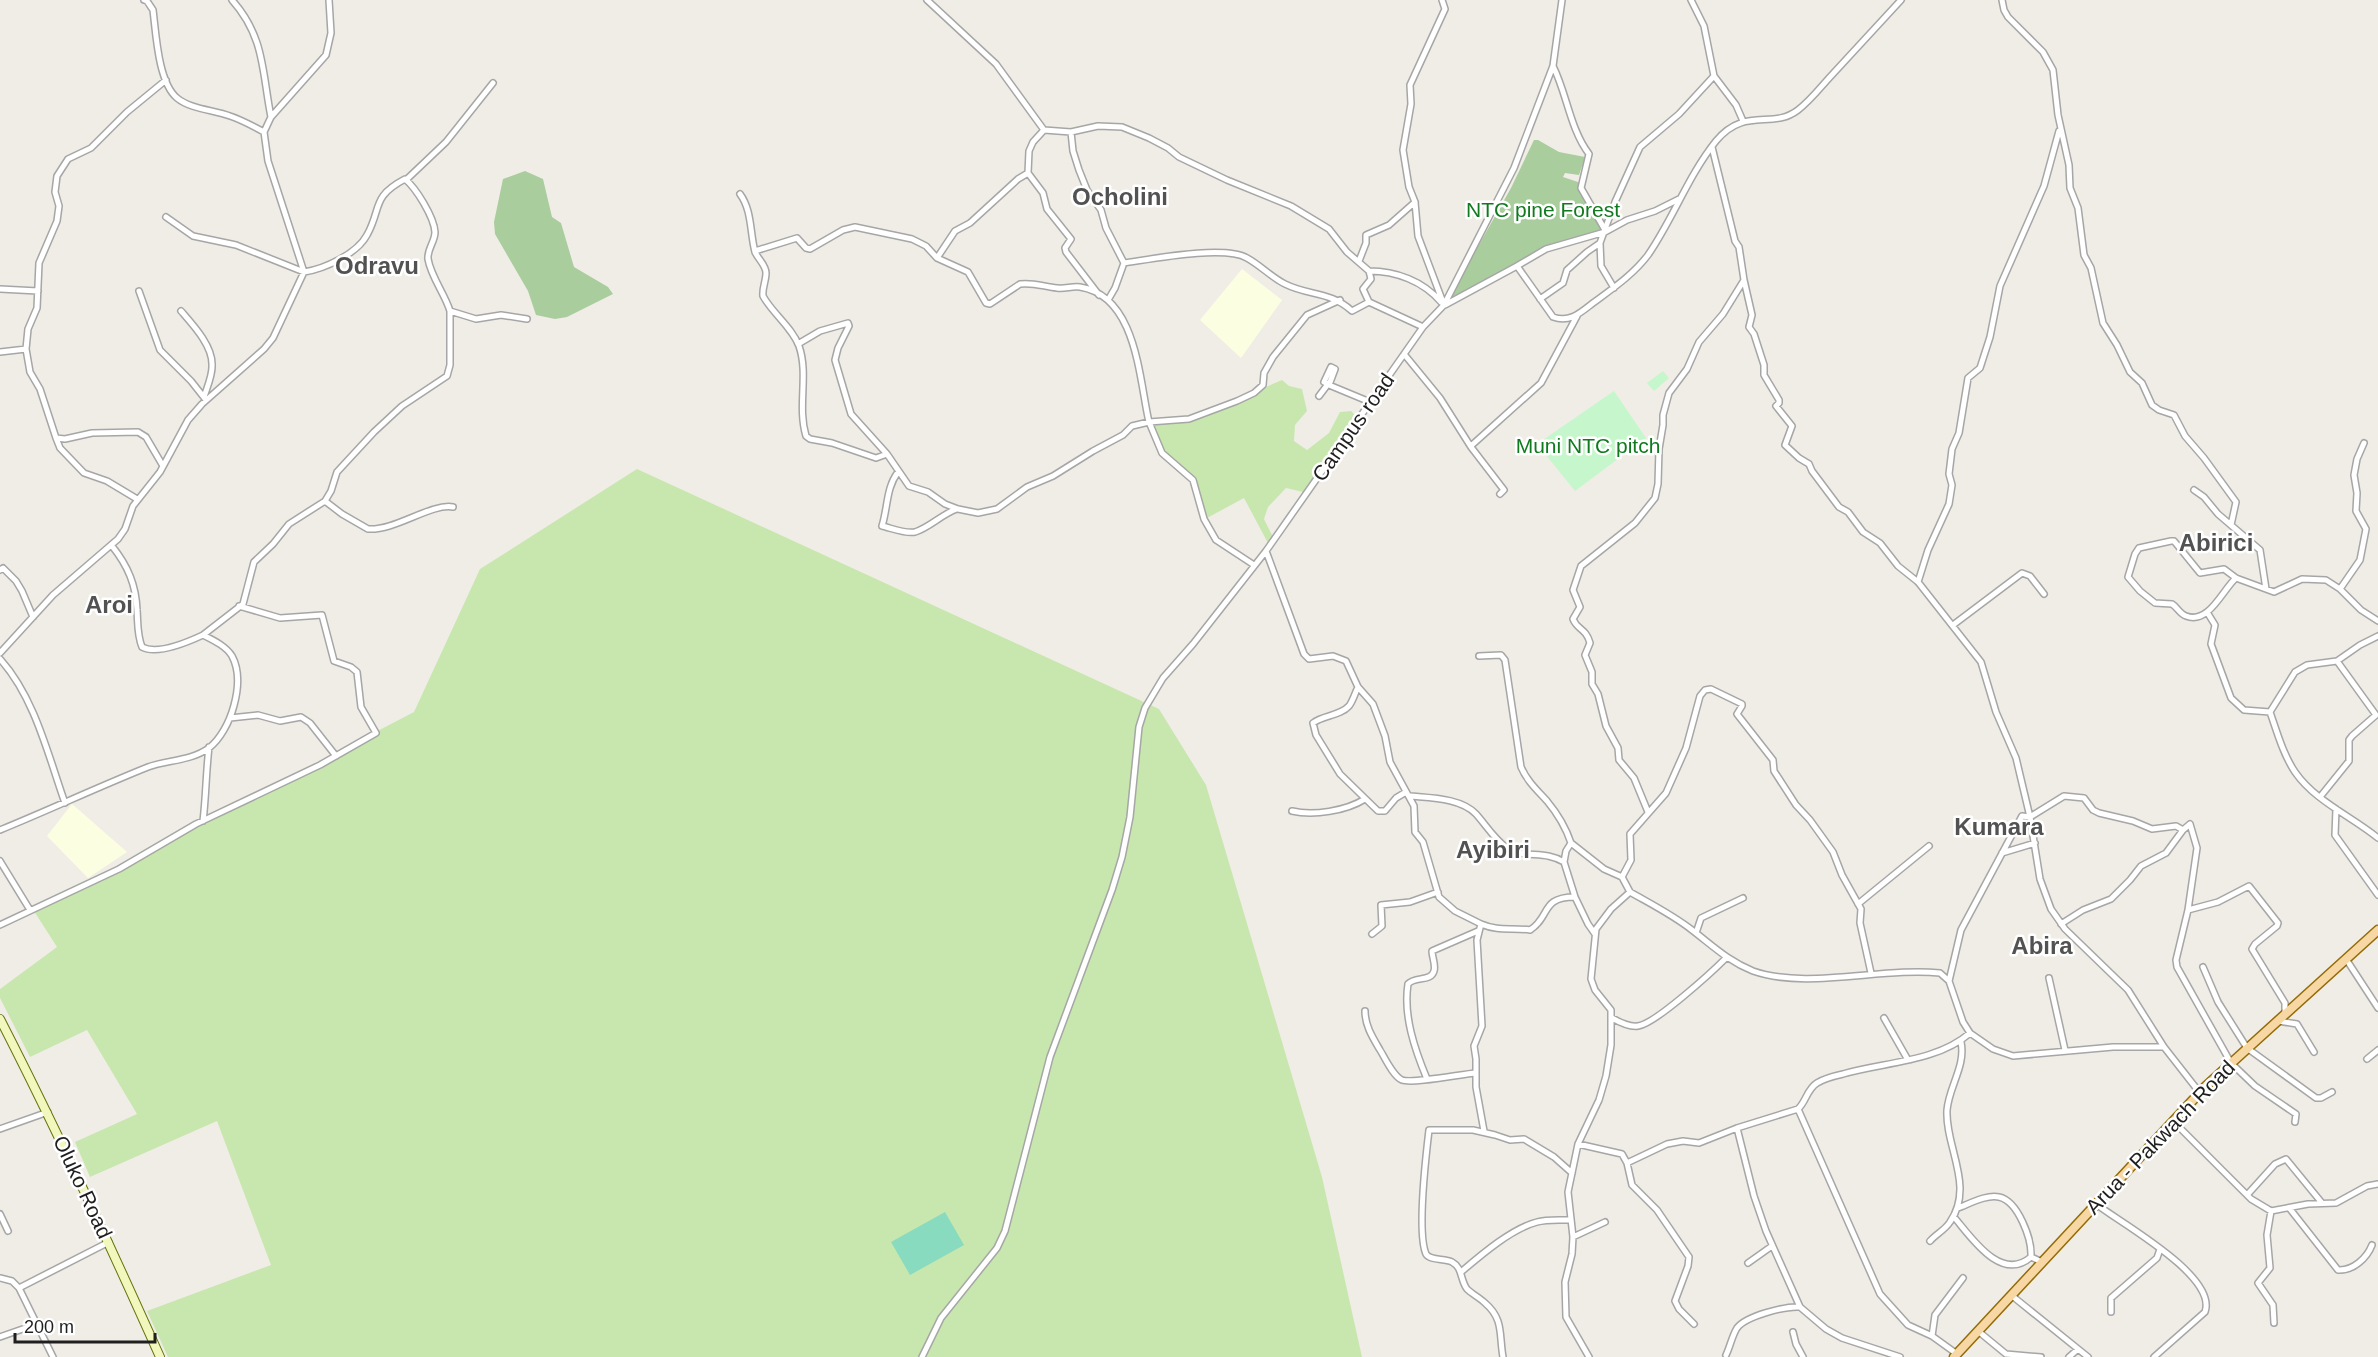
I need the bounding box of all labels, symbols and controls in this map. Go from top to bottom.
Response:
district label: Ocholini [1072,183,1168,210]
park label: NTC pine Forest [1466,198,1620,221]
district label: Odravu [335,252,419,279]
street label: Campus road [1307,369,1399,485]
park label: Muni NTC pitch [1516,434,1660,457]
district label: Abirici [2179,529,2253,556]
district label: Aroi [85,591,133,618]
district label: Kumara [1954,813,2044,840]
district label: Ayibiri [1456,836,1530,863]
district label: Abira [2011,932,2073,959]
street label: Arua - Pakwach Road [2081,1056,2239,1218]
street label: Oluko Road [49,1132,117,1242]
scale bar [15,1306,154,1344]
text: 200 m [24,1317,74,1337]

